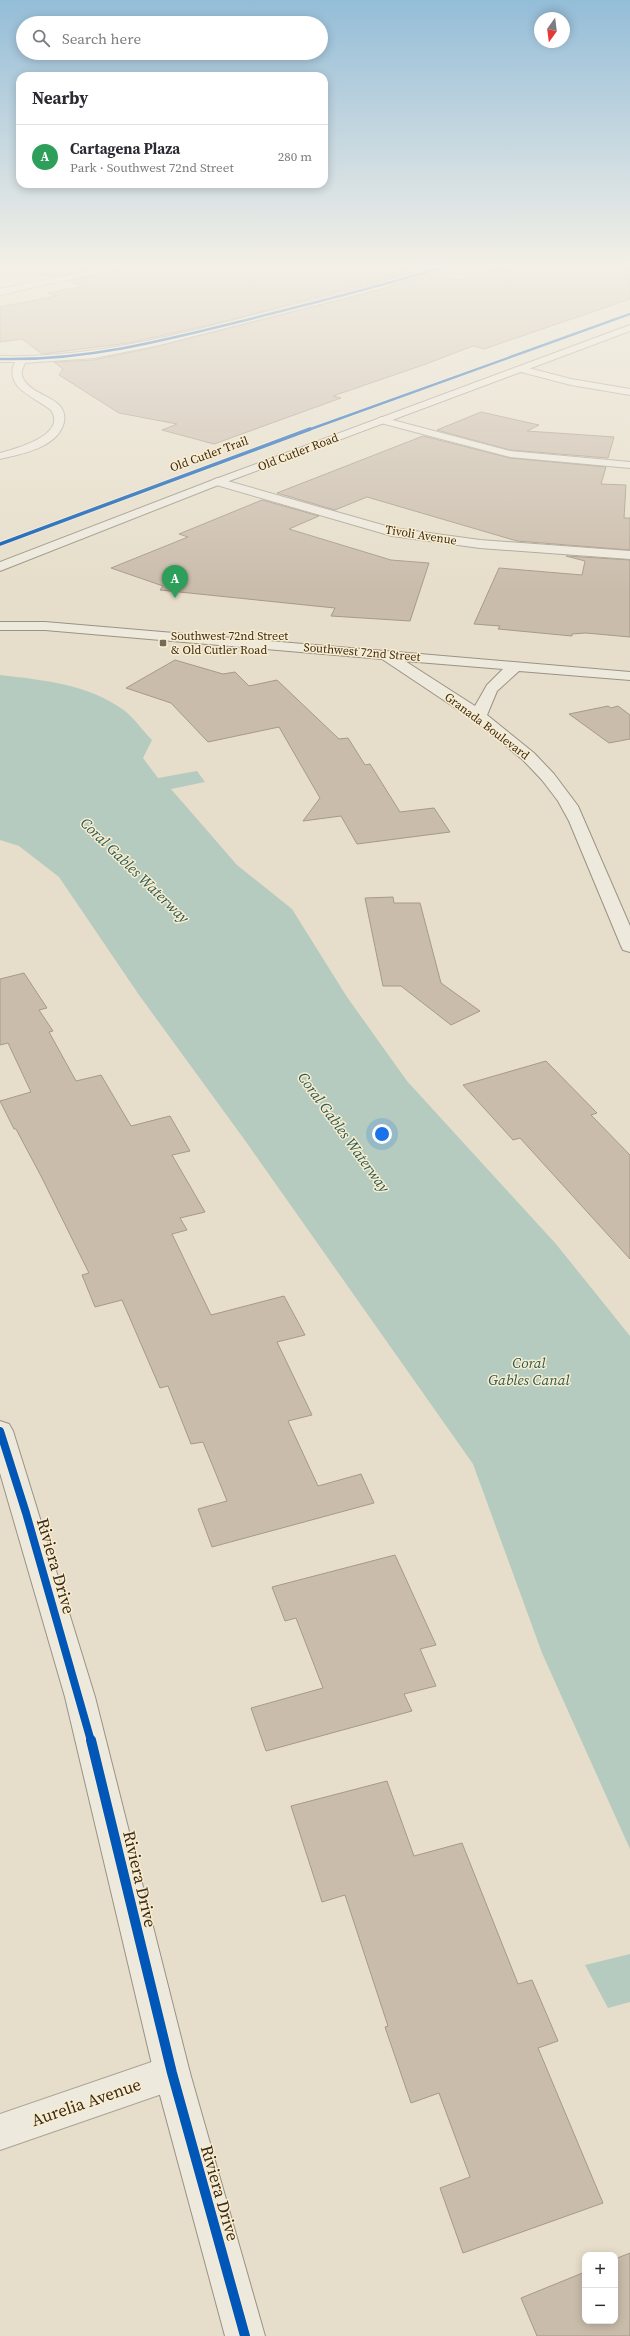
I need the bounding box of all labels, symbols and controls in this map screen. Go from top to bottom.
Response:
north arrow [534,12,570,48]
search box [16,16,328,60]
icon: search [30,27,52,49]
text: Search here [62,28,141,49]
text: Nearby [32,86,88,110]
text: Cartagena Plaza [70,138,180,159]
text: A [41,148,49,165]
text: 280 m [278,148,312,165]
text: Park · Southwest 72nd Street [70,159,234,176]
street label: Old Cutler Road [256,429,341,475]
street label: Old Cutler Trail [168,432,251,476]
street label: Tivoli Avenue [384,521,458,549]
pin: A [162,565,188,598]
place label: Southwest 72nd Street & Old Cutler Road [171,628,288,658]
marker: Southwest 72nd Street & Old Cutler Road [158,638,168,648]
street label: Southwest 72nd Street [303,639,421,665]
street label: Granada Boulevard [441,689,533,763]
water label: Coral Gables Waterway [76,812,195,928]
water label: Coral Gables Waterway [293,1068,395,1197]
your location [372,1124,392,1144]
water label: Coral Gables Canal [488,1352,571,1390]
street label: Riviera Drive [31,1515,81,1617]
street label: Riviera Drive [117,1828,163,1930]
street label: Aurelia Avenue [28,2072,144,2132]
street label: Riviera Drive [195,2142,245,2244]
map controls [582,2252,618,2324]
button: + [582,2252,618,2288]
button: − [582,2288,618,2324]

